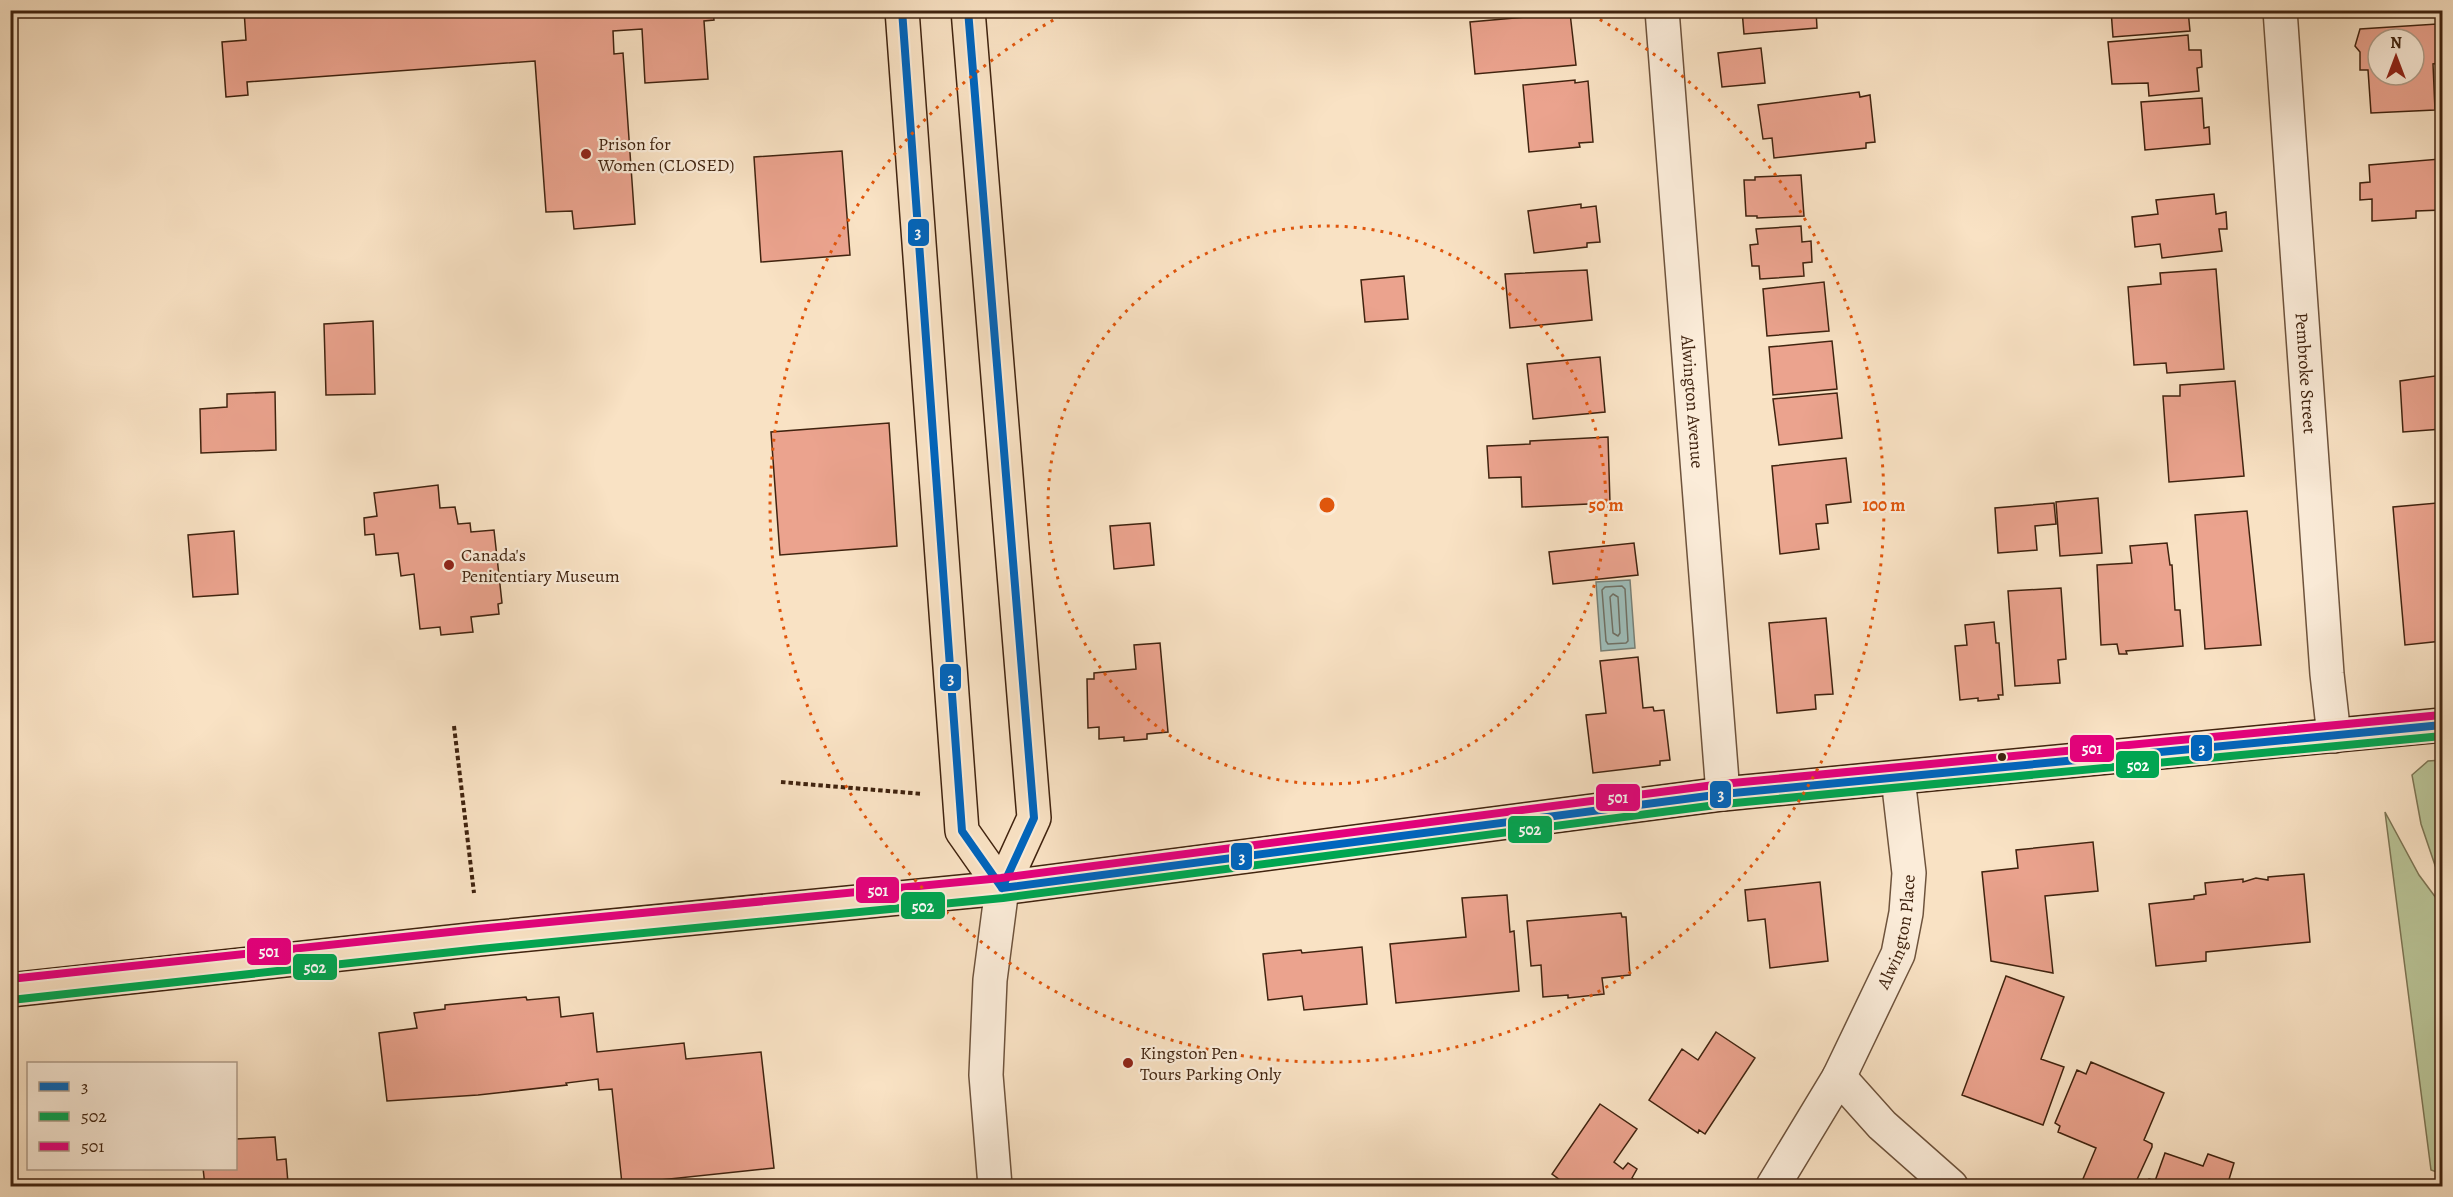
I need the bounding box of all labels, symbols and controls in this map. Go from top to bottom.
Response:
north arrow [2366,27,2426,87]
text: N [2390,32,2402,54]
place label: Prison for Women (CLOSED) [597,132,734,177]
marker: Prison for Women (CLOSED) [579,147,593,161]
line badge: 3 [907,218,930,247]
text: 3 [915,222,922,244]
street label: Pembroke Street [2289,312,2322,435]
street label: Alwington Avenue [1675,333,1710,469]
text: 50 m [1589,493,1623,517]
text: 100 m [1863,493,1905,517]
centre of rings [1317,495,1337,515]
place label: Canada's Penitentiary Museum [461,543,620,588]
marker: Canada's Penitentiary Museum [442,558,456,572]
line badge: 3 [939,663,962,692]
text: 3 [948,668,955,690]
line badge: 501 [2069,734,2115,763]
line badge: 3 [2190,734,2213,762]
text: 501 [2082,738,2103,760]
text: 3 [2199,738,2206,760]
line badge: 502 [2115,750,2160,779]
unlabelled marker [1996,751,2008,763]
text: 502 [2127,755,2150,777]
line badge: 3 [1709,780,1732,809]
line badge: 501 [1595,783,1641,812]
text: 3 [1718,784,1725,806]
text: 501 [1608,787,1629,809]
line badge: 502 [1507,815,1553,844]
text: 502 [1519,819,1542,841]
line badge: 3 [1230,842,1253,871]
text: 3 [1239,847,1246,869]
street label: Alwington Place [1871,874,1921,994]
line badge: 501 [855,876,900,904]
text: 501 [868,880,889,902]
line badge: 502 [900,891,946,920]
text: 502 [912,896,935,918]
line badge: 501 [246,937,292,966]
text: 501 [259,941,280,963]
line badge: 502 [292,953,338,981]
text: 502 [304,957,327,979]
place label: Kingston Pen Tours Parking Only [1140,1041,1282,1086]
marker: Kingston Pen Tours Parking Only [1121,1056,1135,1070]
legend [27,1062,237,1170]
text: 3 [81,1074,89,1098]
text: 502 [81,1104,107,1128]
text: 501 [81,1134,105,1158]

